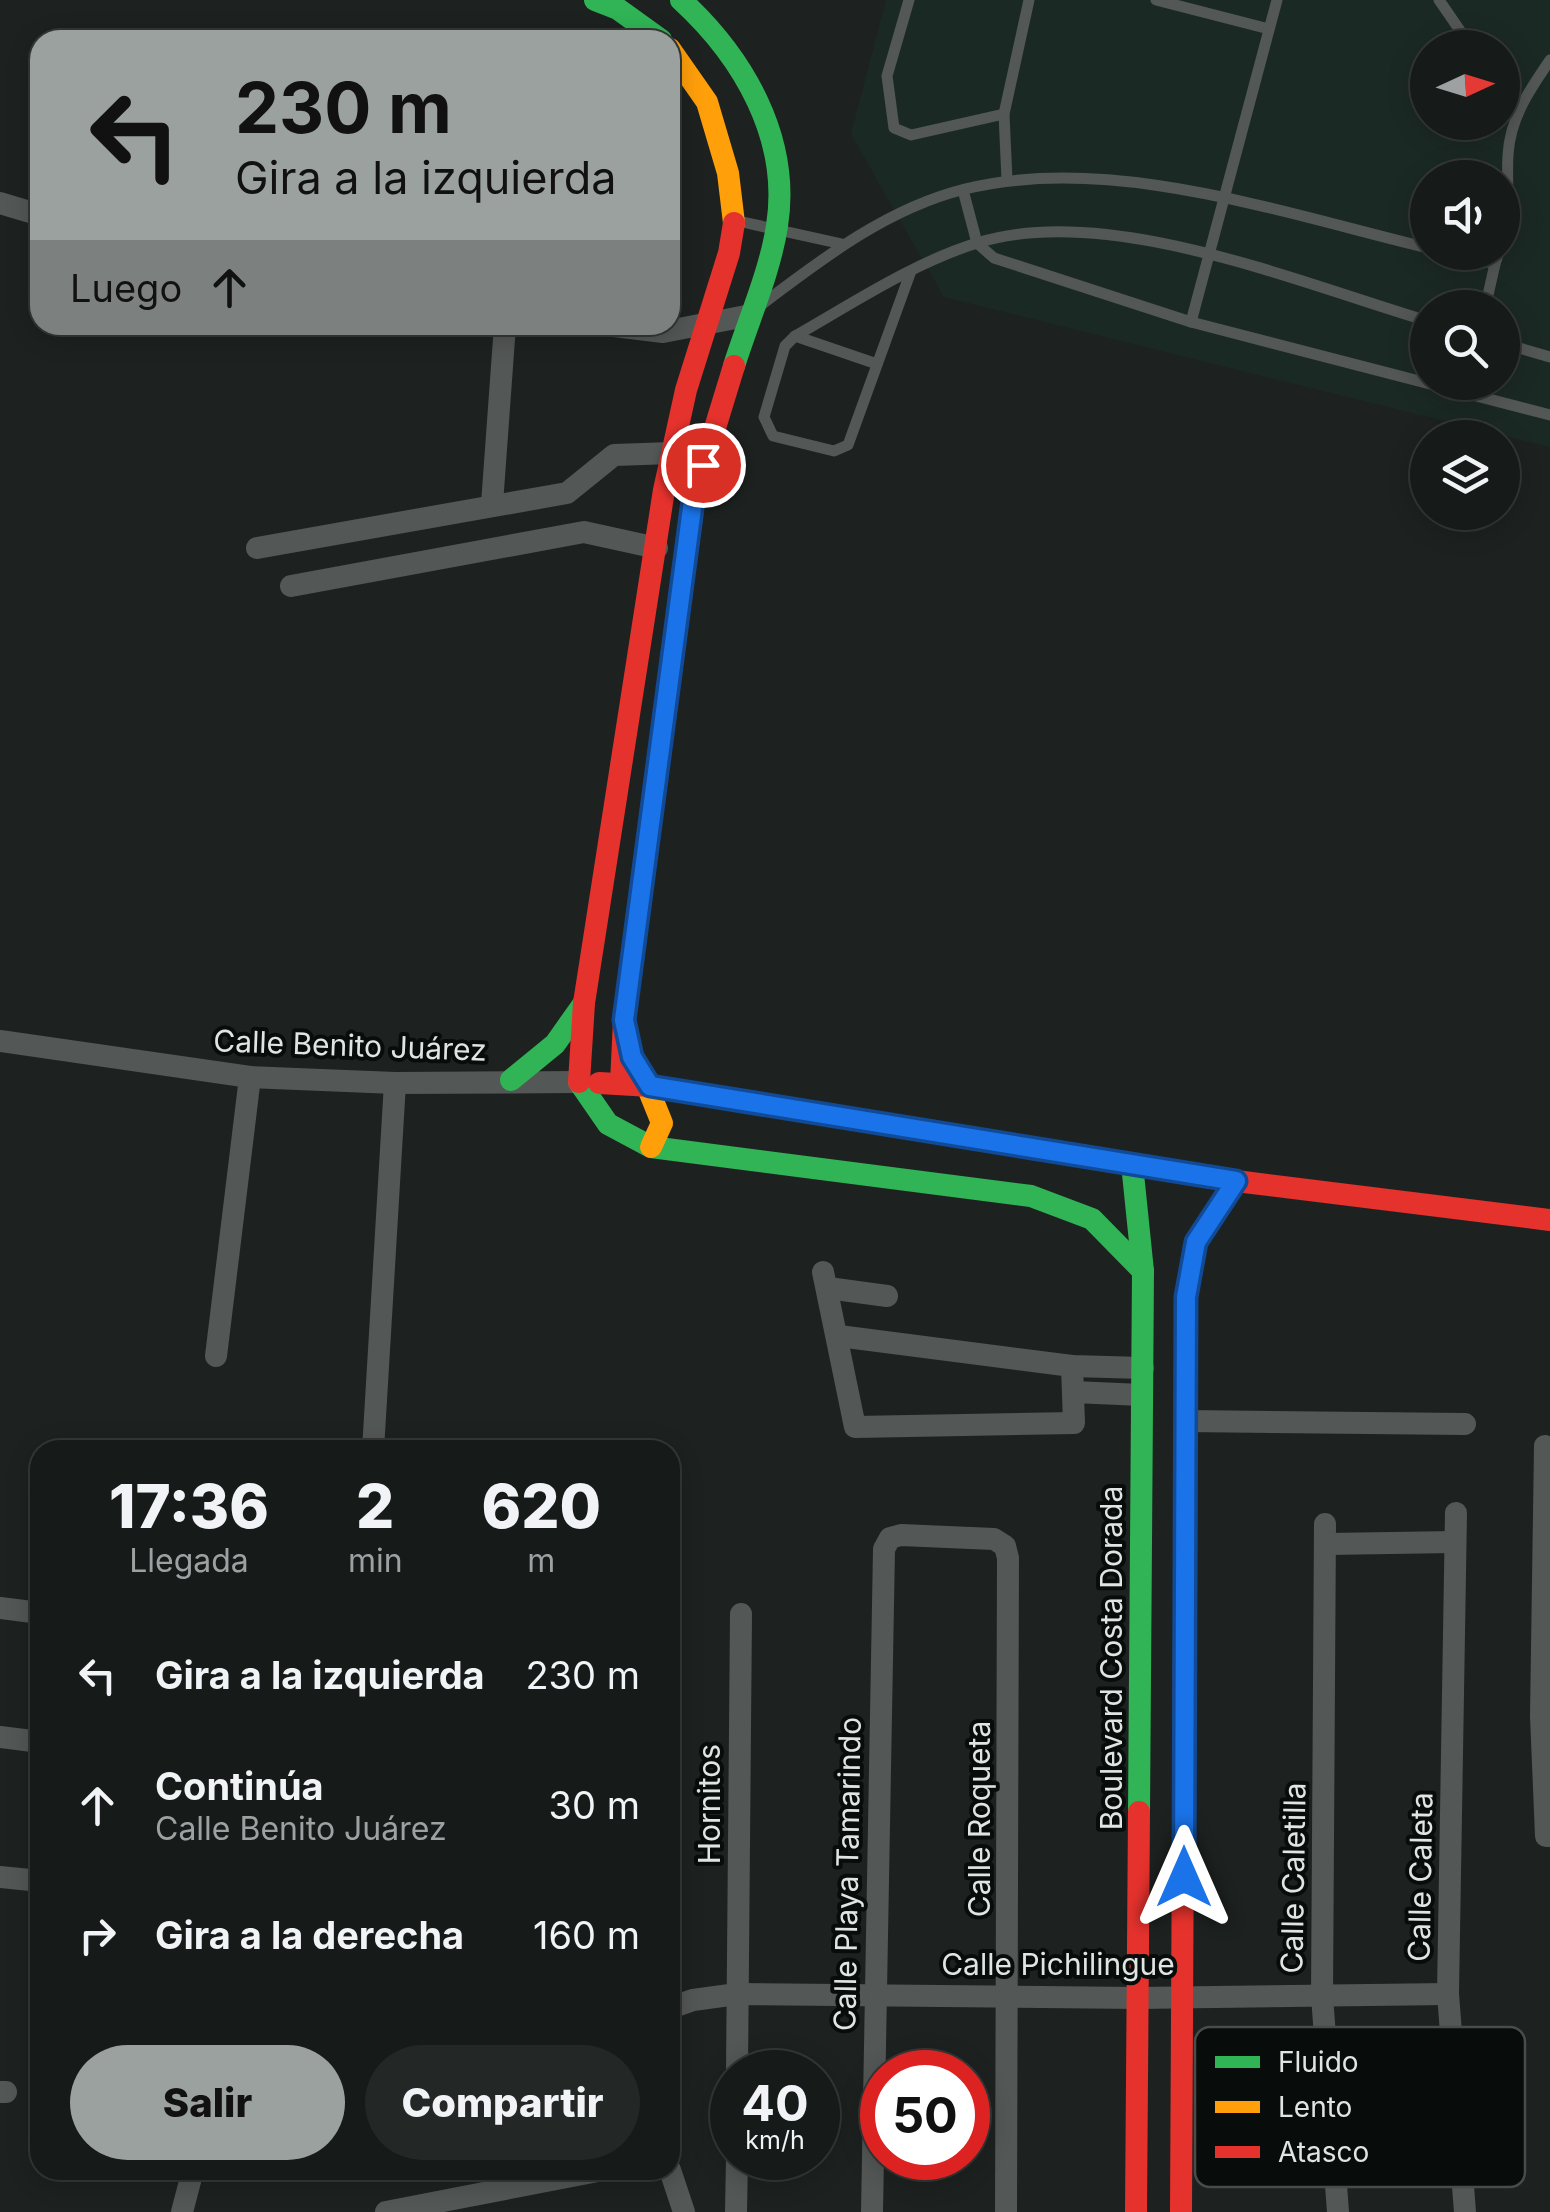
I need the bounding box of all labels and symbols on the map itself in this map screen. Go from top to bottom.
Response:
north arrow [1410,30,1520,140]
pin [661,423,746,508]
street label: Calle Benito Juárez [213,1022,487,1068]
street label: Boulevard Costa Dorada [1093,1486,1129,1830]
street label: Calle Playa Tamarindo [826,1717,868,2031]
street label: Calle Roqueta [961,1721,997,1917]
street label: Hornitos [691,1744,727,1864]
street label: Calle Caletilla [1273,1782,1313,1974]
street label: Calle Caleta [1401,1792,1439,1962]
position arrow [1132,1825,1236,1929]
street label: Calle Pichilingue [941,1946,1175,1982]
legend [1195,2027,1525,2187]
text: Fluido [1278,2045,1359,2079]
speed limit sign: 50 [860,2050,990,2180]
text: Lento [1278,2090,1352,2124]
text: Atasco [1278,2135,1369,2169]

